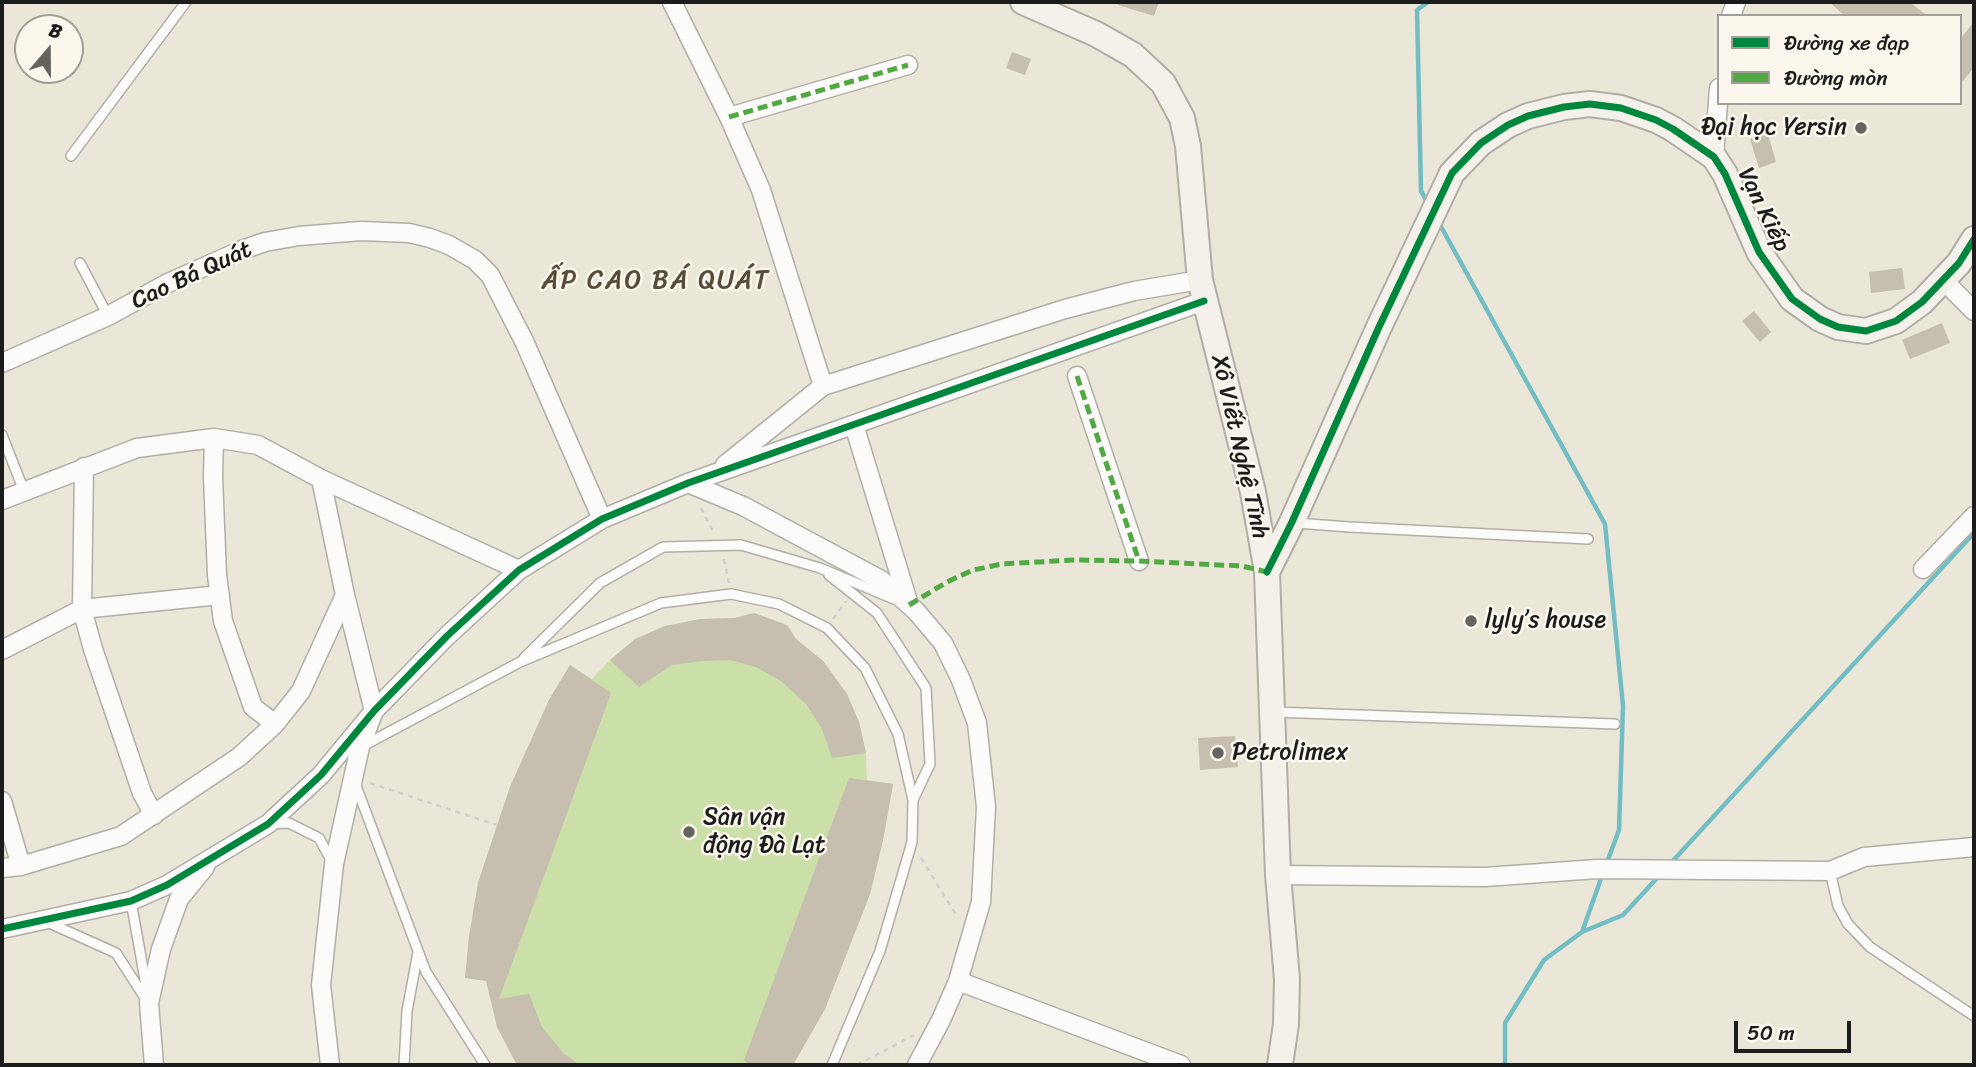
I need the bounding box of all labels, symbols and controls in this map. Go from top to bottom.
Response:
text: B [44,13,67,48]
north arrow [14,14,84,84]
legend [1717,14,1962,105]
text: Đường xe đạp [1784,24,1909,62]
text: Đường mòn [1784,59,1888,97]
place label: Đại học Yersin [1701,114,1847,142]
marker: Đại học Yersin [1853,120,1869,136]
street label: Vạn Kiếp [1730,163,1796,257]
street label: Cao Bá Quát [127,236,257,316]
district label: ẤP CAO BÁ QUÁT [544,265,768,297]
street label: Xô Viết Nghệ Tĩnh [1204,352,1274,542]
place label: lyly’s house [1485,607,1606,635]
marker: lyly’s house [1463,613,1479,629]
place label: Petrolimex [1232,739,1348,767]
marker: Petrolimex [1210,745,1226,761]
place label: Sân vận động Đà Lạt [703,804,825,860]
marker: Sân vận động Đà Lạt [681,824,697,840]
scale bar [1738,1007,1855,1052]
text: 50 m [1747,1014,1795,1052]

